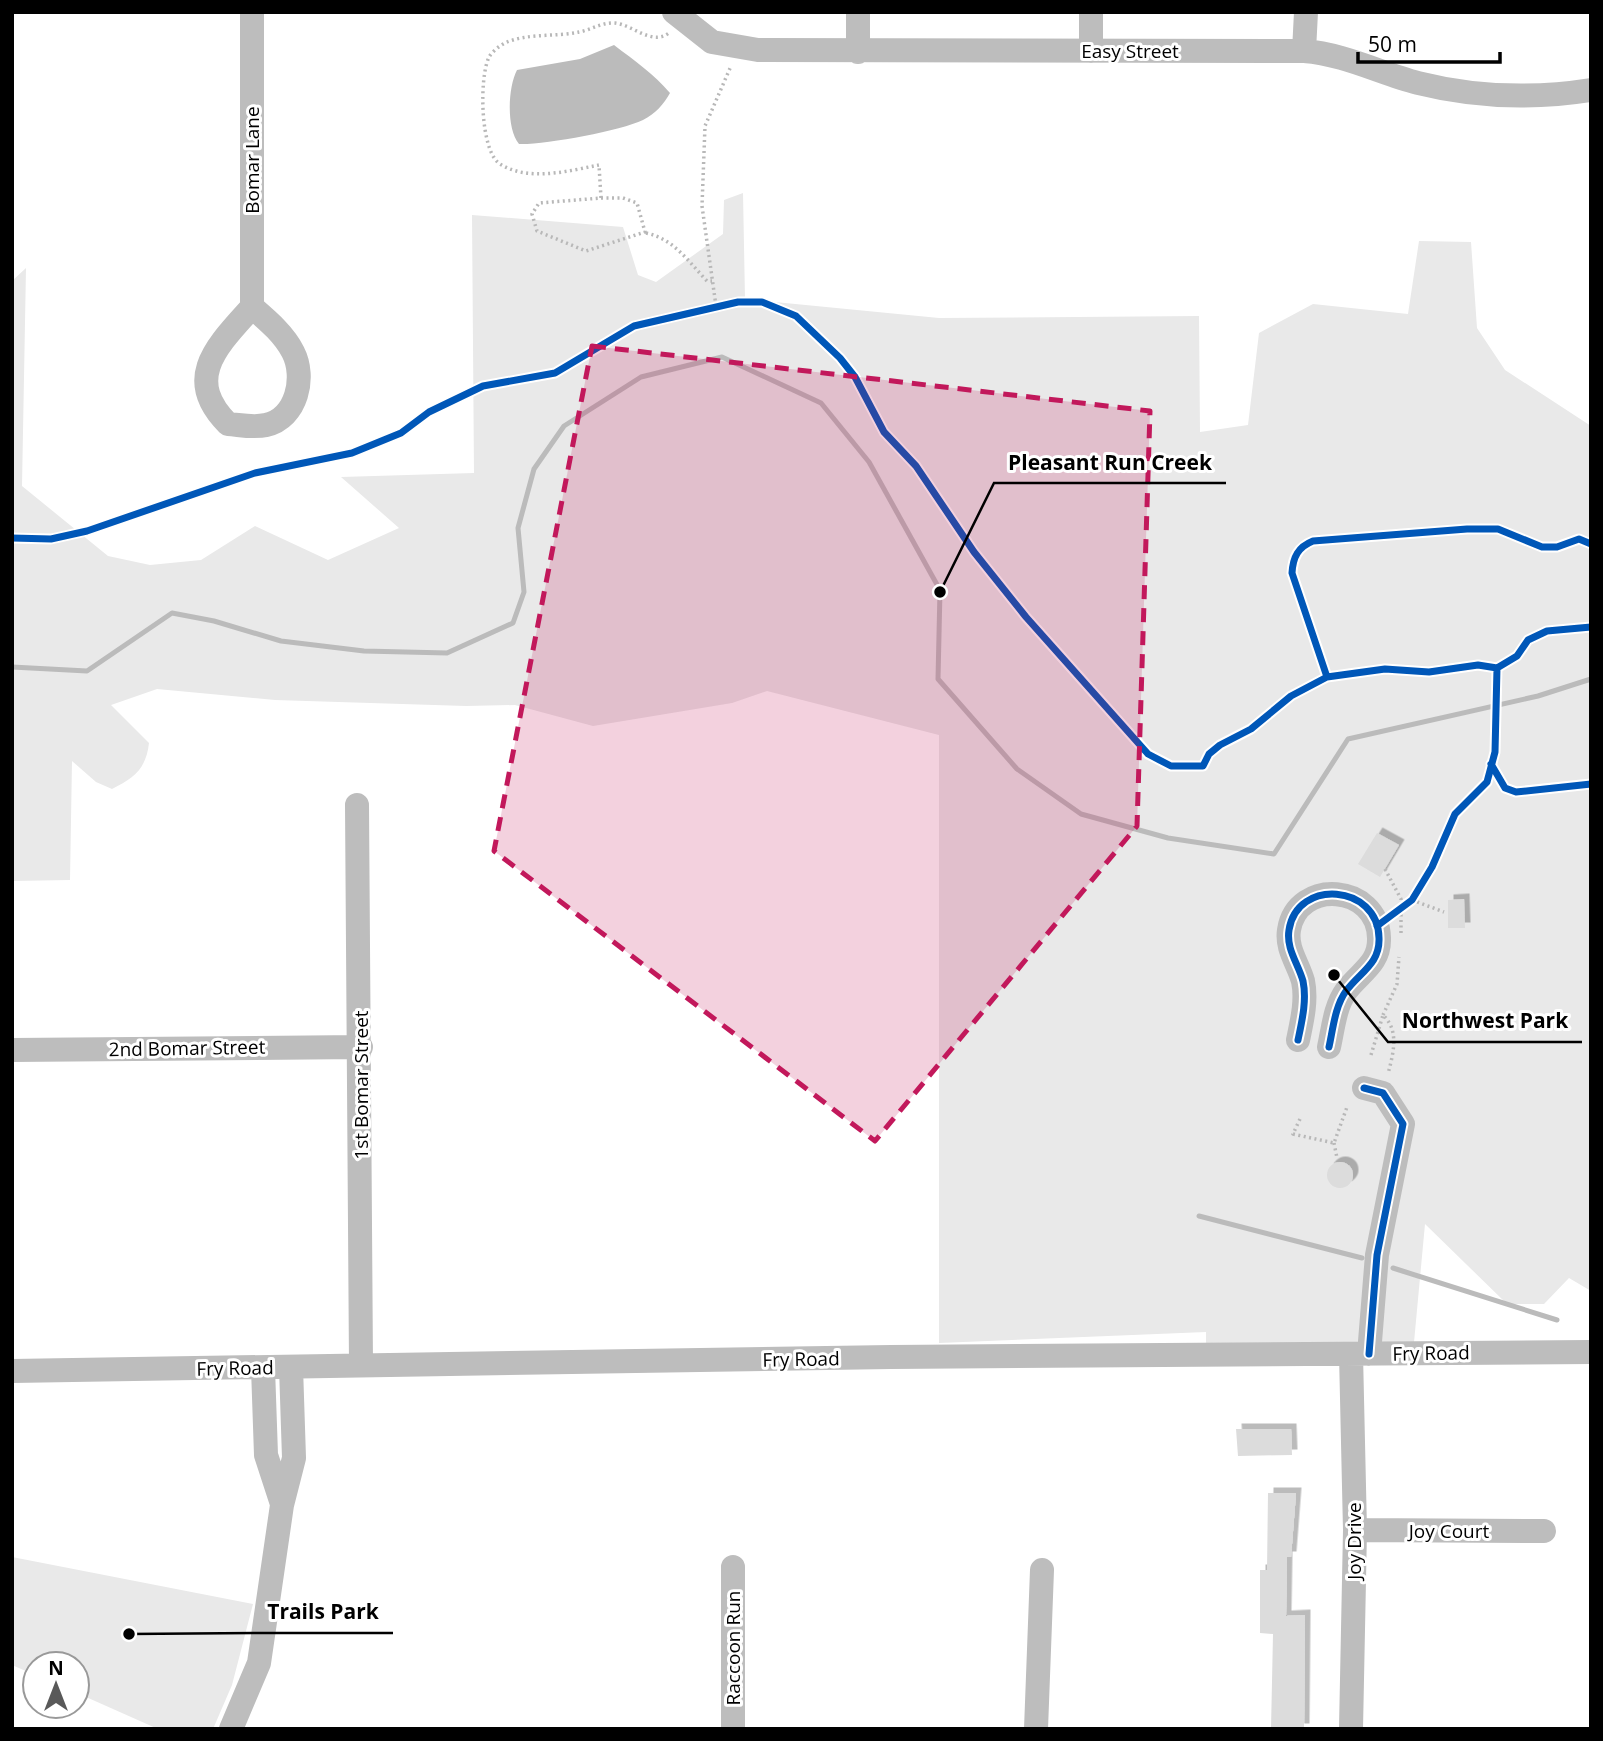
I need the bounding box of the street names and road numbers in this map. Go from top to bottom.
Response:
street label: Easy Street [1081,38,1179,64]
street label: Bomar Lane [239,106,265,214]
street label: 1st Bomar Street [348,1010,374,1160]
street label: 2nd Bomar Street [108,1034,266,1062]
street label: Fry Road [1392,1339,1470,1367]
street label: Fry Road [762,1345,840,1373]
street label: Fry Road [196,1354,274,1382]
street label: Joy Drive [1341,1502,1367,1582]
street label: Joy Court [1407,1518,1490,1544]
street label: Raccoon Run [720,1591,746,1705]

